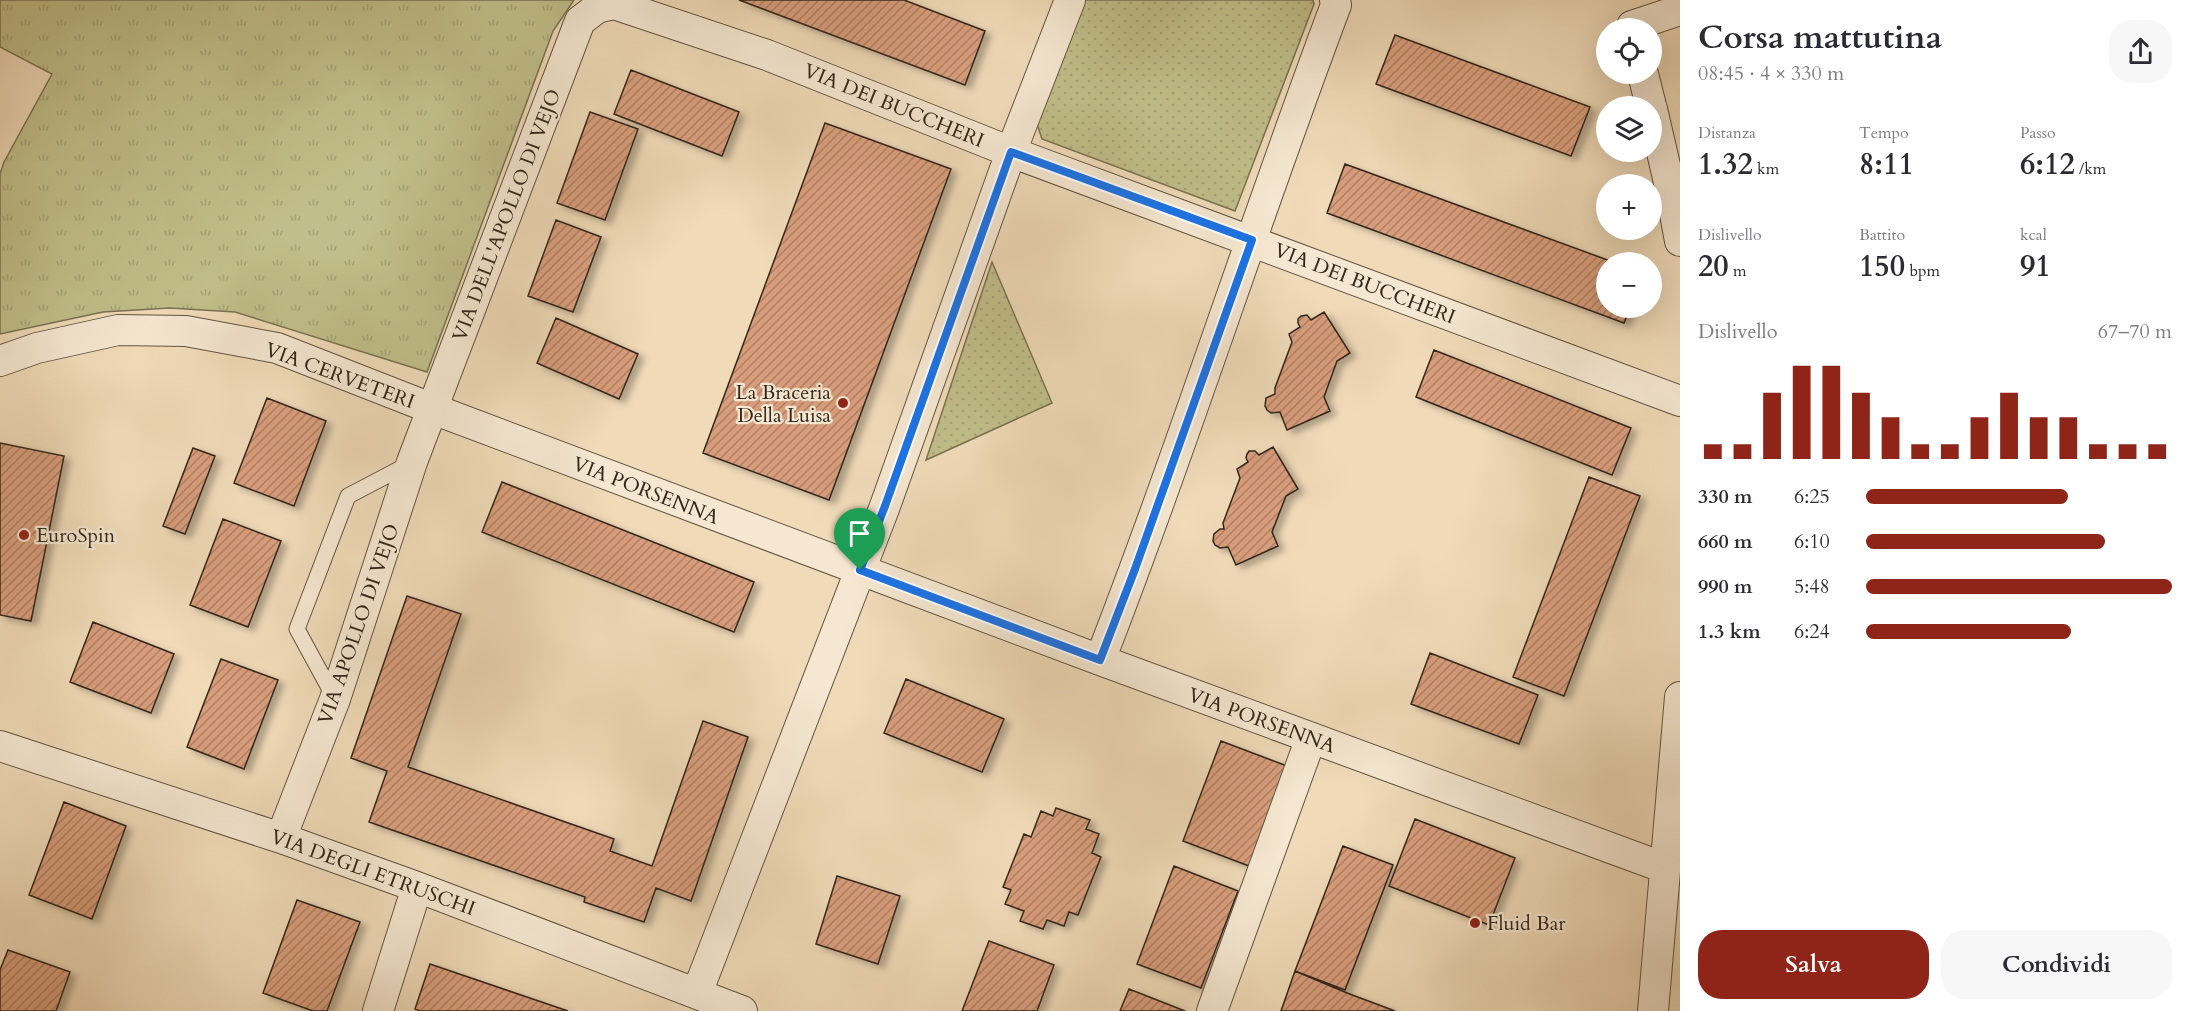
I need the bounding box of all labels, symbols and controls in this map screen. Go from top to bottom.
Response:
text: Corsa mattutina [1698,15,1942,60]
map controls [1596,18,1662,318]
button: locate [1596,18,1662,84]
button: share [2109,20,2172,83]
street label: VIA DEI BUCCHERI [800,57,988,154]
text: 08:45 · 4 × 330 m [1698,60,1844,87]
street label: VIA DELL'APOLLO DI VEJO [446,85,567,345]
button: layers [1596,96,1662,162]
text: Distanza [1698,122,1756,144]
text: Tempo [1859,122,1909,144]
text: Passo [2020,122,2056,144]
text: 1.32 [1698,144,1753,185]
text: 8:11 [1859,144,1914,185]
text: 6:12 [2020,144,2075,185]
text: km [1753,158,1779,180]
text: /km [2075,158,2106,180]
button: + [1596,174,1662,240]
text: Dislivello [1698,224,1762,246]
text: Battito [1859,224,1905,246]
text: kcal [2020,224,2047,246]
street label: VIA DEI BUCCHERI [1270,236,1459,331]
text: 20 [1698,246,1729,287]
text: 150 [1859,246,1905,287]
text: 91 [2020,246,2051,287]
button: − [1596,252,1662,318]
text: m [1729,260,1747,282]
text: bpm [1905,260,1940,282]
text: Dislivello [1698,318,1777,345]
text: 67–70 m [2098,318,2172,345]
street label: VIA CERVETERI [261,336,418,415]
place label: La Braceria Della Luisa [736,379,831,429]
marker: La Braceria Della Luisa [836,396,850,410]
street label: VIA PORSENNA [569,450,724,531]
text: 330 m [1698,483,1753,510]
text: 6:25 [1794,483,1830,510]
pin [834,508,885,570]
icon: arrive [843,517,876,550]
street label: VIA APOLLO DI VEJO [311,520,406,728]
place label: EuroSpin [36,522,116,549]
marker: EuroSpin [17,528,31,542]
text: 660 m [1698,528,1753,555]
text: 6:10 [1794,528,1830,555]
text: 990 m [1698,573,1753,600]
text: 5:48 [1794,573,1830,600]
text: 1.3 km [1698,618,1761,645]
text: 6:24 [1794,618,1830,645]
street label: VIA PORSENNA [1184,681,1340,760]
street label: VIA DEGLI ETRUSCHI [267,823,479,922]
place label: Fluid Bar [1487,910,1566,937]
marker: Fluid Bar [1468,916,1482,930]
button: Salva [1698,930,1929,999]
button: Condividi [1941,930,2172,999]

